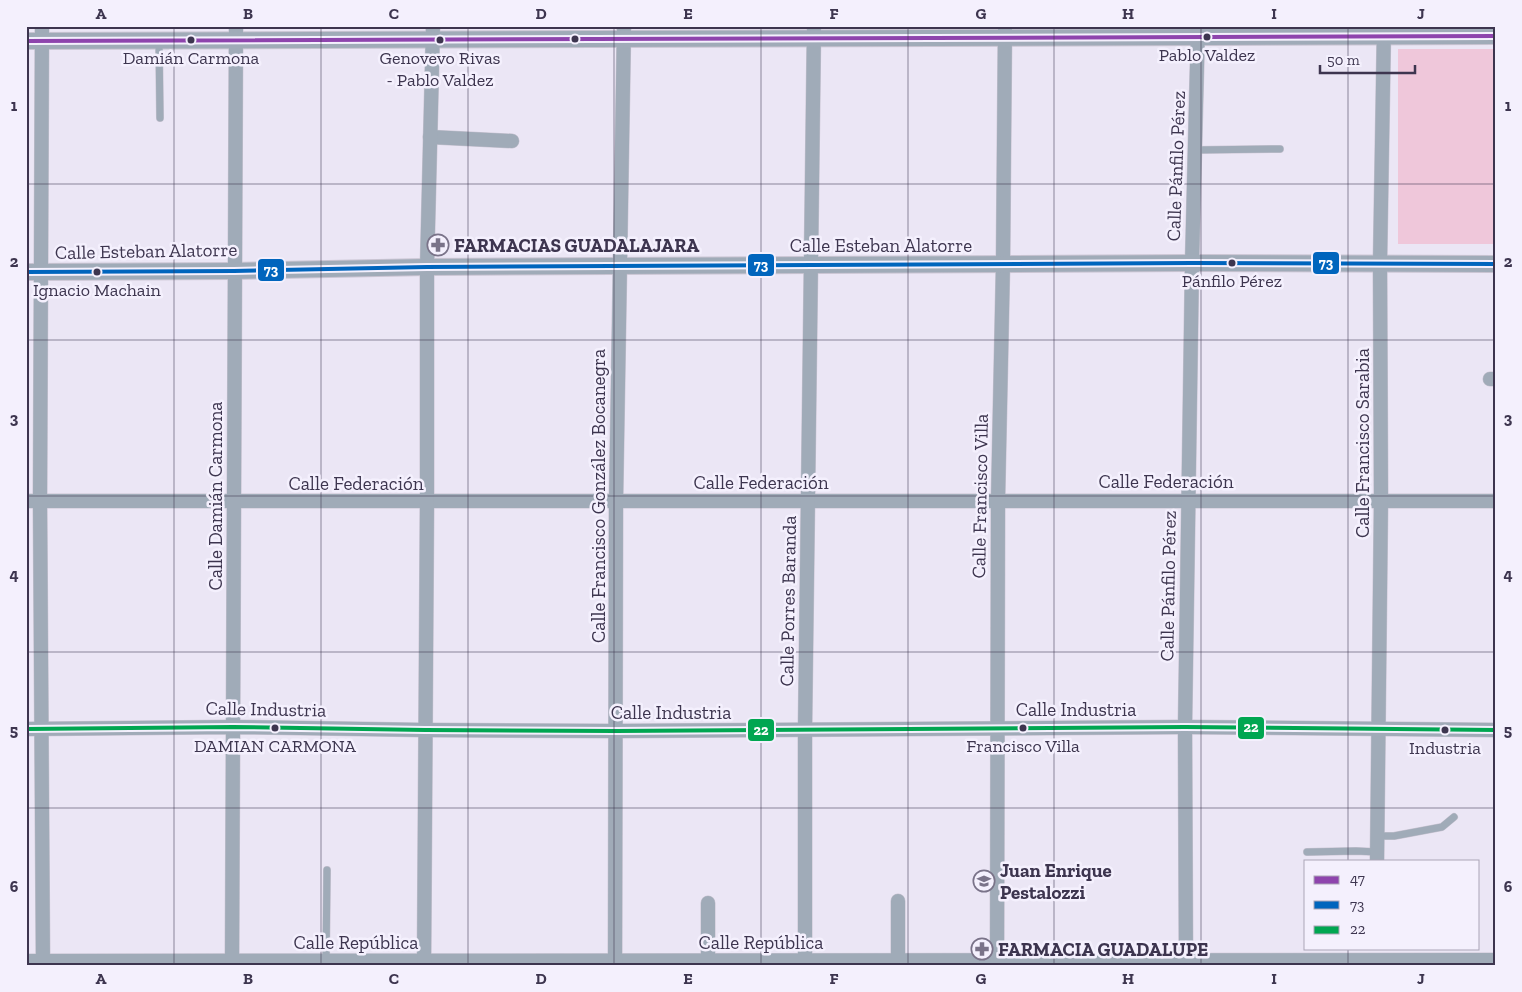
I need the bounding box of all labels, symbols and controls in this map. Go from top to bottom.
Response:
text: A [96,4,107,23]
text: B [243,4,253,23]
text: C [389,4,399,23]
text: D [535,4,547,23]
text: E [683,4,693,23]
text: F [829,4,839,23]
text: G [976,4,987,23]
text: H [1122,4,1134,23]
text: I [1271,4,1277,23]
text: J [1417,4,1425,23]
marker: Pablo Valdez [1202,32,1212,42]
unlabelled marker [570,34,580,44]
marker: Damián Carmona [186,35,196,45]
marker: Genovevo Rivas - Pablo Valdez [435,35,445,45]
scale bar [1320,42,1414,74]
place label: Pablo Valdez [1159,44,1255,66]
place label: Damián Carmona [123,47,260,69]
place label: Genovevo Rivas - Pablo Valdez [380,47,501,91]
text: 50 m [1327,51,1360,69]
street label: Calle Pánfilo Pérez [1162,90,1190,242]
text: 1 [11,96,18,115]
text: 1 [1505,96,1512,115]
pharmacy icon: FARMACIAS GUADALAJARA [426,233,450,257]
place label: FARMACIAS GUADALAJARA [454,234,700,257]
street label: Calle Esteban Alatorre [790,234,972,257]
street label: Calle Esteban Alatorre [55,238,237,264]
line badge: 73 [1312,251,1340,275]
text: 2 [10,252,19,271]
text: 2 [1504,252,1513,271]
line badge: 73 [747,253,775,277]
text: 73 [1319,255,1334,272]
text: 73 [754,257,769,274]
line badge: 73 [257,258,285,282]
marker: Pánfilo Pérez [1227,258,1237,268]
text: 73 [264,262,279,279]
marker: Ignacio Machain [92,267,102,277]
place label: Pánfilo Pérez [1182,270,1282,292]
place label: Ignacio Machain [33,279,162,301]
street label: Calle Francisco Sarabia [1351,348,1374,538]
street label: Calle Francisco González Bocanegra [587,349,610,643]
street label: Calle Damián Carmona [204,401,227,591]
text: 3 [10,409,19,428]
text: 3 [1504,409,1513,428]
street label: Calle Francisco Villa [967,414,993,578]
street label: Calle Federación [1098,470,1234,493]
street label: Calle Federación [693,471,829,494]
street label: Calle Federación [288,472,424,495]
street label: Calle Pánfilo Pérez [1155,510,1181,662]
street label: Calle Porres Baranda [775,515,801,687]
text: 4 [9,565,19,584]
text: 4 [1503,565,1513,584]
street label: Calle Industria [205,696,327,722]
street label: Calle Industria [1016,698,1136,721]
street label: Calle Industria [611,701,731,724]
line badge: 22 [1237,716,1265,740]
line badge: 22 [747,718,775,742]
text: 22 [1243,719,1259,736]
text: 5 [10,721,18,740]
text: 5 [1504,721,1512,740]
text: 22 [753,722,769,739]
marker: DAMIAN CARMONA [270,723,280,733]
marker: Francisco Villa [1018,723,1028,733]
marker: Industria [1440,725,1450,735]
place label: DAMIAN CARMONA [194,735,356,757]
place label: Francisco Villa [966,735,1080,757]
place label: Industria [1409,737,1481,759]
place label: Juan Enrique Pestalozzi [1000,859,1112,904]
legend [1304,860,1480,950]
school or university icon: Juan Enrique Pestalozzi [972,869,996,893]
text: 47 [1350,870,1365,888]
text: 6 [10,877,19,896]
text: 6 [1504,877,1513,896]
text: 73 [1350,896,1364,914]
text: 22 [1350,920,1366,938]
street label: Calle República [294,931,418,954]
street label: Calle República [699,931,823,954]
pharmacy icon: FARMACIA GUADALUPE [970,937,994,961]
place label: FARMACIA GUADALUPE [998,938,1208,961]
text: A [96,969,107,988]
text: B [243,969,253,988]
text: C [389,969,399,988]
text: D [535,969,547,988]
text: E [683,969,693,988]
text: F [829,969,839,988]
text: G [976,969,987,988]
text: H [1122,969,1134,988]
text: I [1271,969,1277,988]
text: J [1417,969,1425,988]

